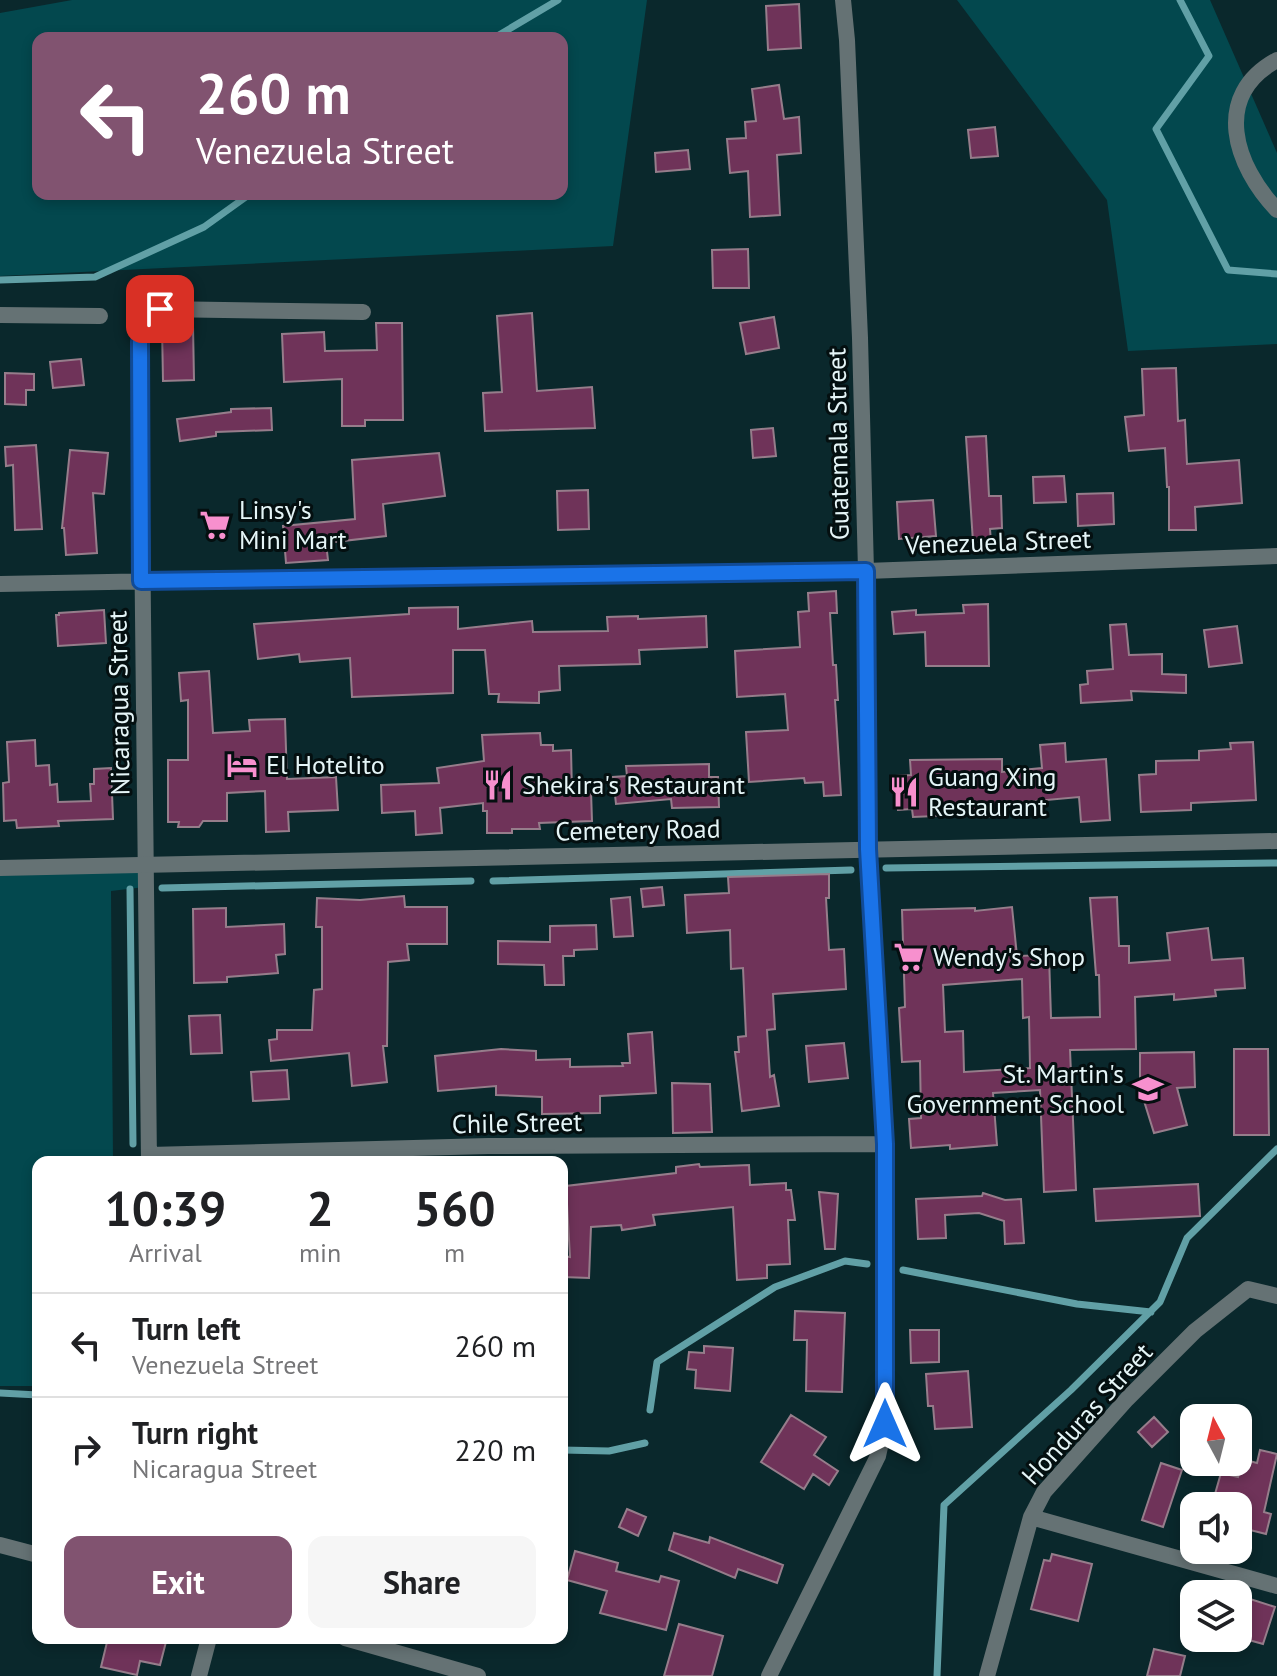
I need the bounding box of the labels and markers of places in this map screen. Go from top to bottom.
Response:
pin [126,275,194,343]
place label: Linsy's Mini Mart [239,493,347,556]
supermarket icon: Linsy's Mini Mart [198,508,232,542]
hotel icon: El Hotelito [225,748,259,782]
place label: El Hotelito [266,748,385,781]
place label: Guang Xing Restaurant [928,760,1056,823]
restaurant icon: Shekira's Restaurant [481,768,515,802]
place label: Shekira's Restaurant [522,768,745,801]
restaurant icon: Guang Xing Restaurant [887,775,921,809]
supermarket icon: Wendy's Shop [892,940,926,974]
place label: Wendy's Shop [933,940,1085,973]
place label: St. Martin's Government School [906,1057,1124,1120]
school or university icon: St. Martin's Government School [1131,1072,1165,1106]

